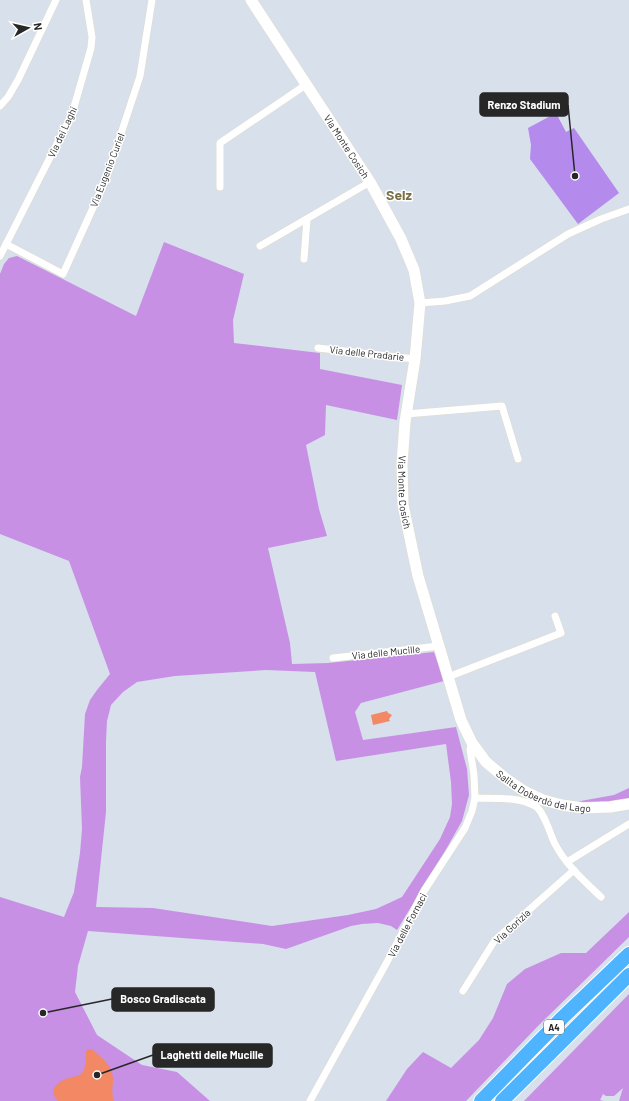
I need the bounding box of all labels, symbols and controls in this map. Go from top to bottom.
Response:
north arrow [8,8,48,48]
text: N [31,22,45,31]
callout: Renzo Stadium [480,93,568,116]
text: Renzo Stadium [488,98,560,111]
street label: Via dei Laghi [45,105,79,159]
street label: Via Monte Cosich [322,112,372,181]
street label: Via Eugenio Curiel [87,131,127,209]
district label: Selz [386,186,412,203]
street label: Via delle Pradarie [329,343,405,363]
street label: Via Monte Cosich [396,455,414,530]
street label: Via delle Mucille [351,642,421,662]
street label: Salita Doberdò del Lago [494,767,591,814]
street label: Via delle Fornaci [385,891,429,959]
street label: Via Gorizia [491,906,533,946]
callout: Bosco Gradiscata [112,988,214,1011]
text: Bosco Gradiscata [120,992,206,1005]
road number: A4 [544,1020,564,1034]
callout: Laghetti delle Mucille [153,1044,272,1067]
text: Laghetti delle Mucille [160,1048,264,1061]

